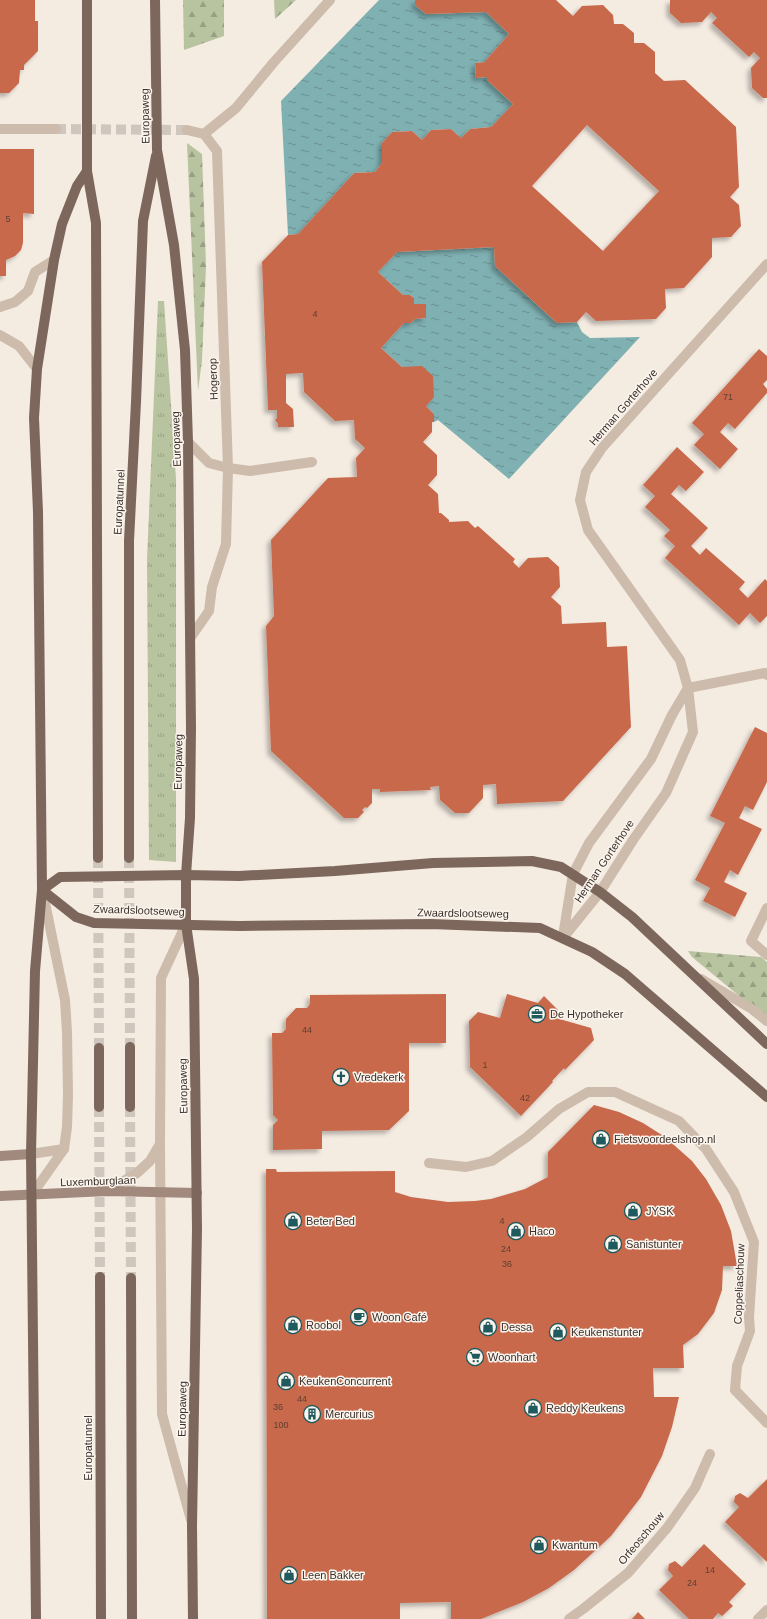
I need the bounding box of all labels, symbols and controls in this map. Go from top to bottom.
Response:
street label: Europaweg [139,88,151,144]
house number: 5 [5,214,11,224]
house number: 4 [312,309,318,319]
street label: Hogerop [206,358,220,400]
street label: Herman Gorterhove [587,366,659,448]
house number: 71 [723,392,733,402]
street label: Europaweg [169,411,183,467]
street label: Europatunnel [111,469,127,535]
street label: Europaweg [172,734,184,790]
street label: Herman Gorterhove [572,817,636,905]
street label: Zwaardslootseweg [93,902,185,918]
street label: Zwaardslootseweg [417,906,509,920]
office icon: De Hypotheker [527,1004,547,1024]
place label: De Hypotheker [550,1008,624,1020]
house number: 44 [302,1025,312,1035]
street label: Europaweg [177,1058,189,1114]
house number: 1 [482,1060,488,1070]
church icon: Vredekerk [331,1067,351,1087]
place label: Vredekerk [354,1071,404,1083]
house number: 42 [520,1093,530,1103]
shop icon: Fietsvoordeelshop.nl [591,1129,611,1149]
place label: Fietsvoordeelshop.nl [614,1133,716,1145]
street label: Luxemburglaan [60,1174,136,1188]
shop icon: JYSK [623,1201,643,1221]
place label: JYSK [646,1205,674,1217]
shop icon: Beter Bed [283,1211,303,1231]
place label: Beter Bed [306,1215,355,1227]
house number: 4 [499,1216,505,1226]
shop icon: Haco [506,1221,526,1241]
place label: Haco [529,1225,555,1237]
shop icon: Sanistunter [603,1234,623,1254]
place label: Sanistunter [626,1238,682,1250]
street label: Coppeliaschouw [732,1243,746,1325]
house number: 24 [501,1244,511,1254]
house number: 36 [502,1259,512,1269]
cafe icon: Woon Café [349,1307,369,1327]
place label: Woon Café [372,1311,427,1323]
shop icon: Roobol [283,1315,303,1335]
shop icon: Dessa [478,1317,498,1337]
place label: Roobol [306,1319,341,1331]
place label: Dessa [501,1321,533,1333]
shop icon: Keukenstunter [548,1322,568,1342]
place label: Keukenstunter [571,1326,642,1338]
supermarket icon: Woonhart [465,1347,485,1367]
place label: Woonhart [488,1351,536,1363]
shop icon: KeukenConcurrent [276,1371,296,1391]
place label: KeukenConcurrent [299,1375,391,1387]
street label: Europaweg [176,1381,188,1437]
house number: 44 [297,1394,307,1404]
shop icon: Reddy Keukens [523,1398,543,1418]
house number: 36 [273,1402,283,1412]
place label: Reddy Keukens [546,1402,624,1414]
building icon: Mercurius [302,1404,322,1424]
place label: Mercurius [325,1408,374,1420]
street label: Europatunnel [82,1415,94,1481]
house number: 100 [273,1420,289,1430]
street label: Orfeoschouw [616,1509,666,1567]
shop icon: Kwantum [529,1535,549,1555]
place label: Kwantum [552,1539,598,1551]
shop icon: Leen Bakker [279,1565,299,1585]
house number: 14 [705,1565,715,1575]
place label: Leen Bakker [302,1569,364,1581]
house number: 24 [687,1578,697,1588]

